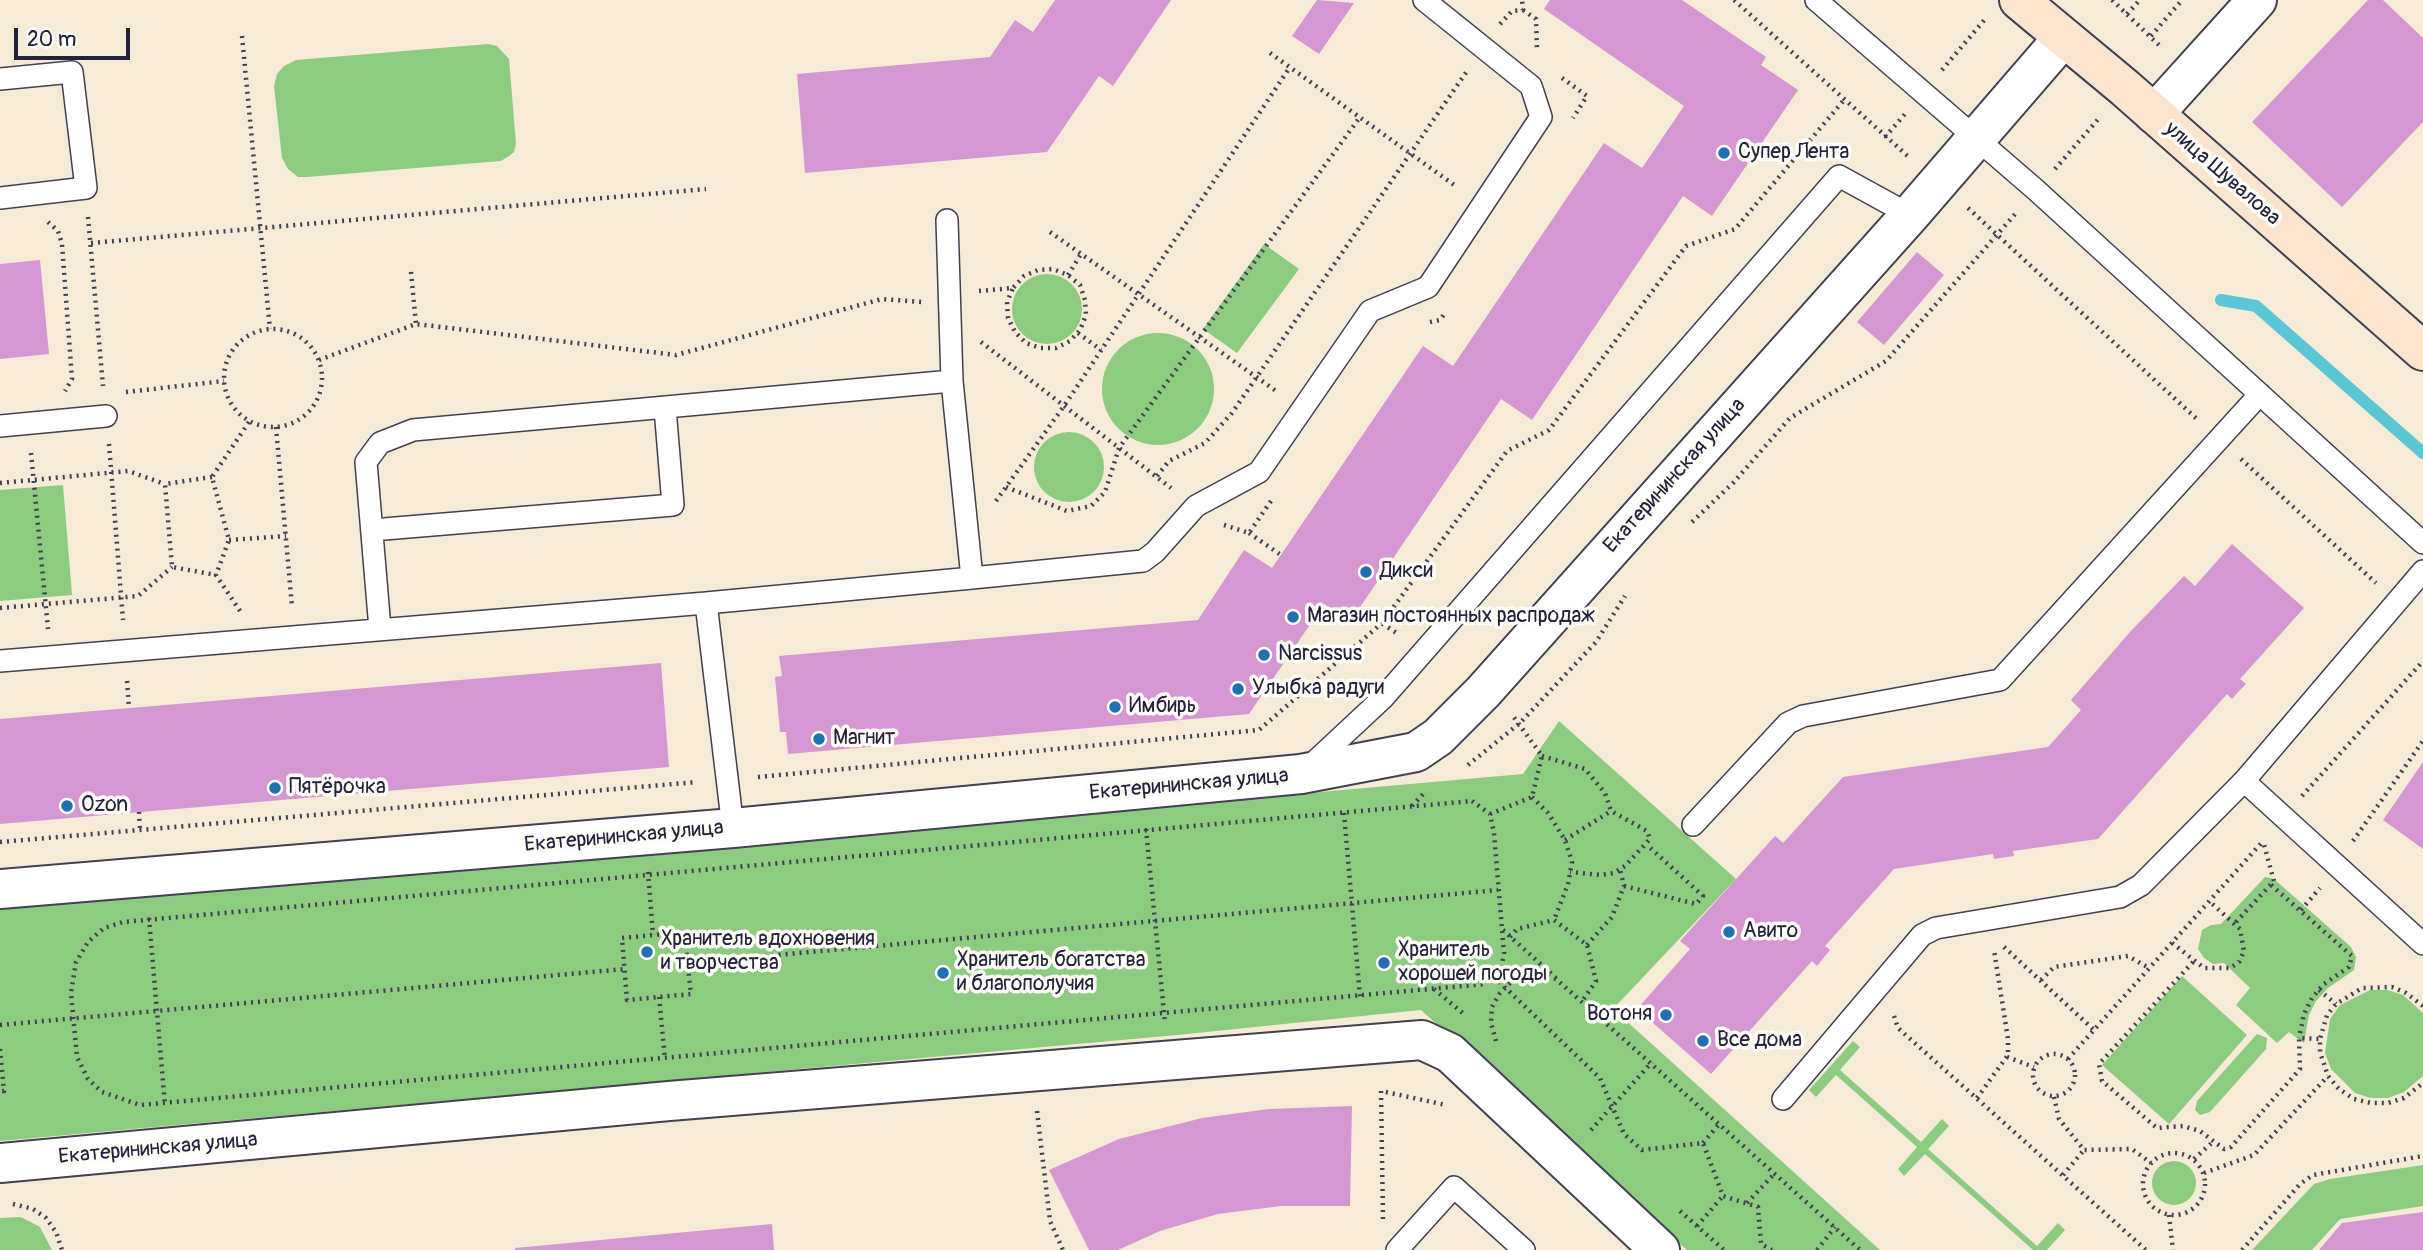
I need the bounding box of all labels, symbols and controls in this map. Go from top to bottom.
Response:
scale bar [18,14,133,58]
text: 20 m [27,26,76,53]
street label: улица Шувалова [2159,117,2285,231]
place label: Супер Лента [1738,140,1849,166]
marker: Супер Лента [1716,145,1732,161]
street label: Екатерининская улица [1599,393,1751,559]
place label: Дикси [1380,559,1433,585]
marker: Дикси [1358,564,1374,580]
place label: Магазин постоянных распродаж [1307,604,1595,630]
marker: Магазин постоянных распродаж [1285,609,1301,625]
place label: Narcissus [1278,642,1362,668]
marker: Narcissus [1256,647,1272,663]
place label: Улыбка радуги [1252,676,1384,702]
marker: Улыбка радуги [1230,681,1246,697]
place label: Имбирь [1129,694,1196,720]
marker: Имбирь [1107,699,1123,715]
place label: Магнит [833,726,895,752]
marker: Магнит [811,731,827,747]
street label: Екатерининская улица [1088,764,1290,806]
place label: Пятёрочка [289,775,386,801]
marker: Пятёрочка [267,780,283,796]
place label: Ozon [81,793,128,819]
marker: Ozon [59,798,75,814]
street label: Екатерининская улица [523,816,725,858]
place label: Авито [1743,919,1798,945]
marker: Авито [1721,924,1737,940]
place label: Хранитель вдохновения и творчества [661,927,875,977]
place label: Хранитель хорошей погоды [1398,938,1547,988]
marker: Хранитель вдохновения и творчества [639,944,655,960]
place label: Хранитель богатства и благополучия [957,948,1146,998]
marker: Хранитель хорошей погоды [1376,955,1392,971]
marker: Хранитель богатства и благополучия [935,965,951,981]
place label: Вотоня [1587,1002,1652,1028]
marker: Вотоня [1658,1007,1674,1023]
place label: Все дома [1717,1028,1802,1054]
marker: Все дома [1695,1033,1711,1049]
street label: Екатерининская улица [57,1128,259,1170]

